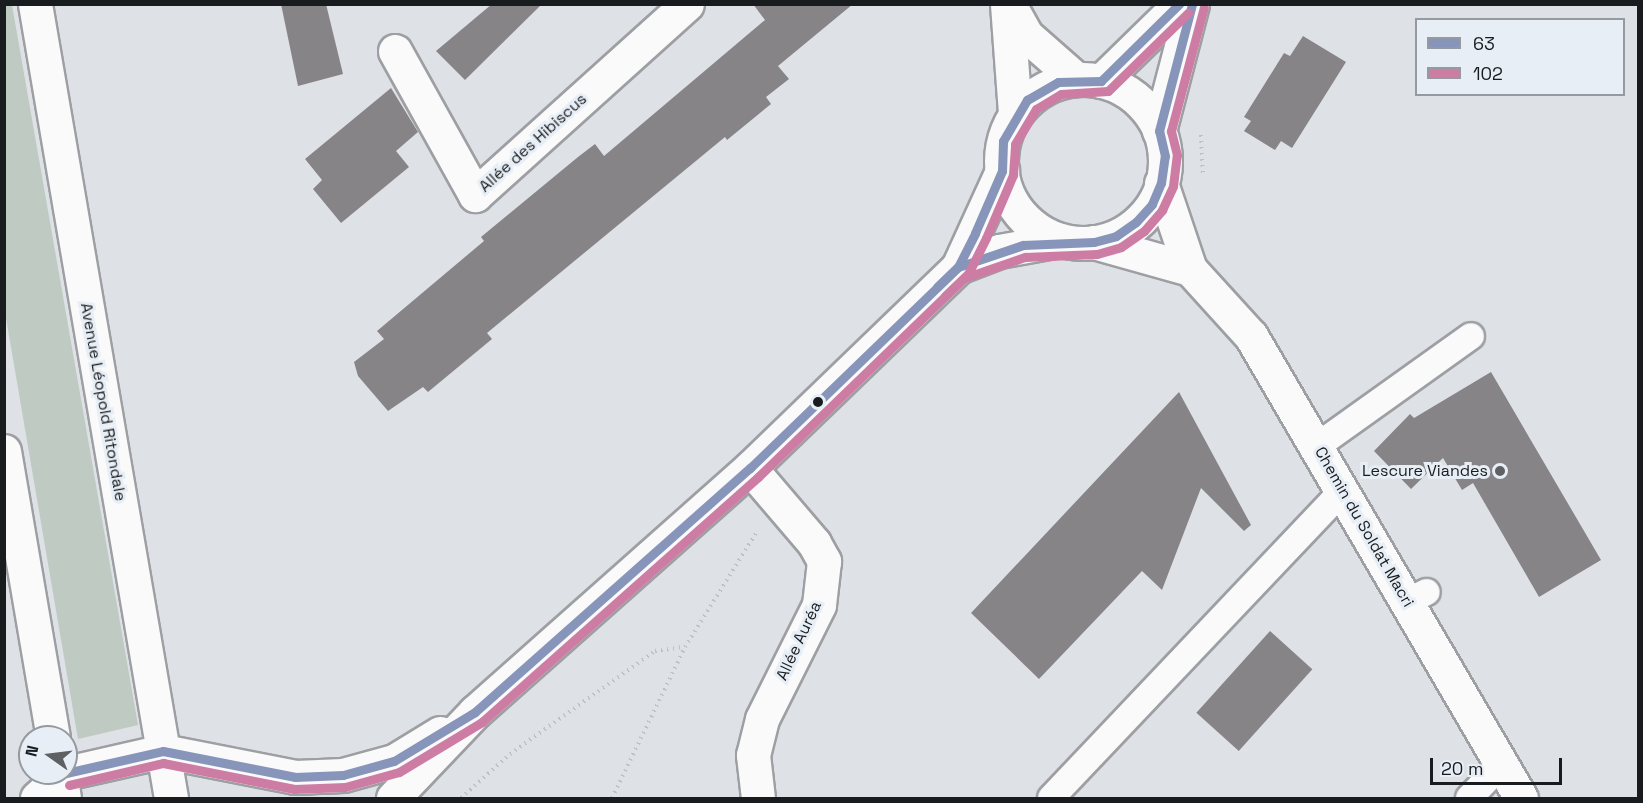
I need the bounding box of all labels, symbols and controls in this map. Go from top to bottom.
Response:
legend [1415,18,1625,96]
text: 63 [1473,32,1495,55]
text: 102 [1473,62,1503,85]
street label: Allée des Hibiscus [475,90,591,196]
street label: Avenue Léopold Ritondale [76,301,130,503]
unlabelled marker [812,396,824,408]
street label: Chemin du Soldat Macri [1310,443,1418,611]
place label: Lescure Viandes [1362,461,1488,481]
marker: Lescure Viandes [1493,464,1507,478]
street label: Allée Auréa [772,598,826,684]
north arrow [18,725,78,785]
text: N [21,743,43,759]
scale bar [1433,746,1565,784]
text: 20 m [1441,757,1484,780]

